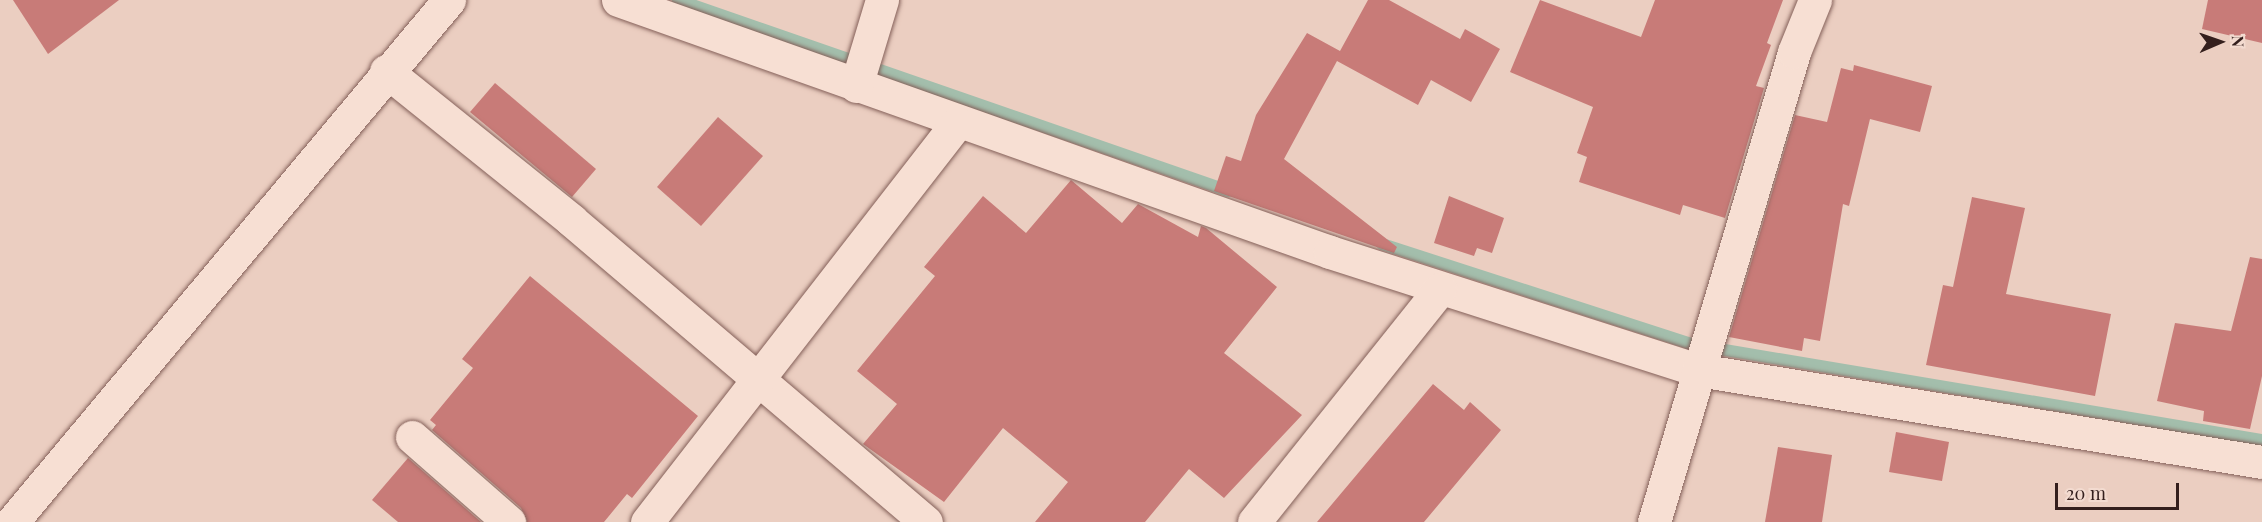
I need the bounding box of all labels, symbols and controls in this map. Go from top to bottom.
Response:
north arrow [2190,12,2250,72]
text: N [2228,35,2249,47]
scale bar [2058,471,2182,509]
text: 20 m [2066,481,2106,505]

